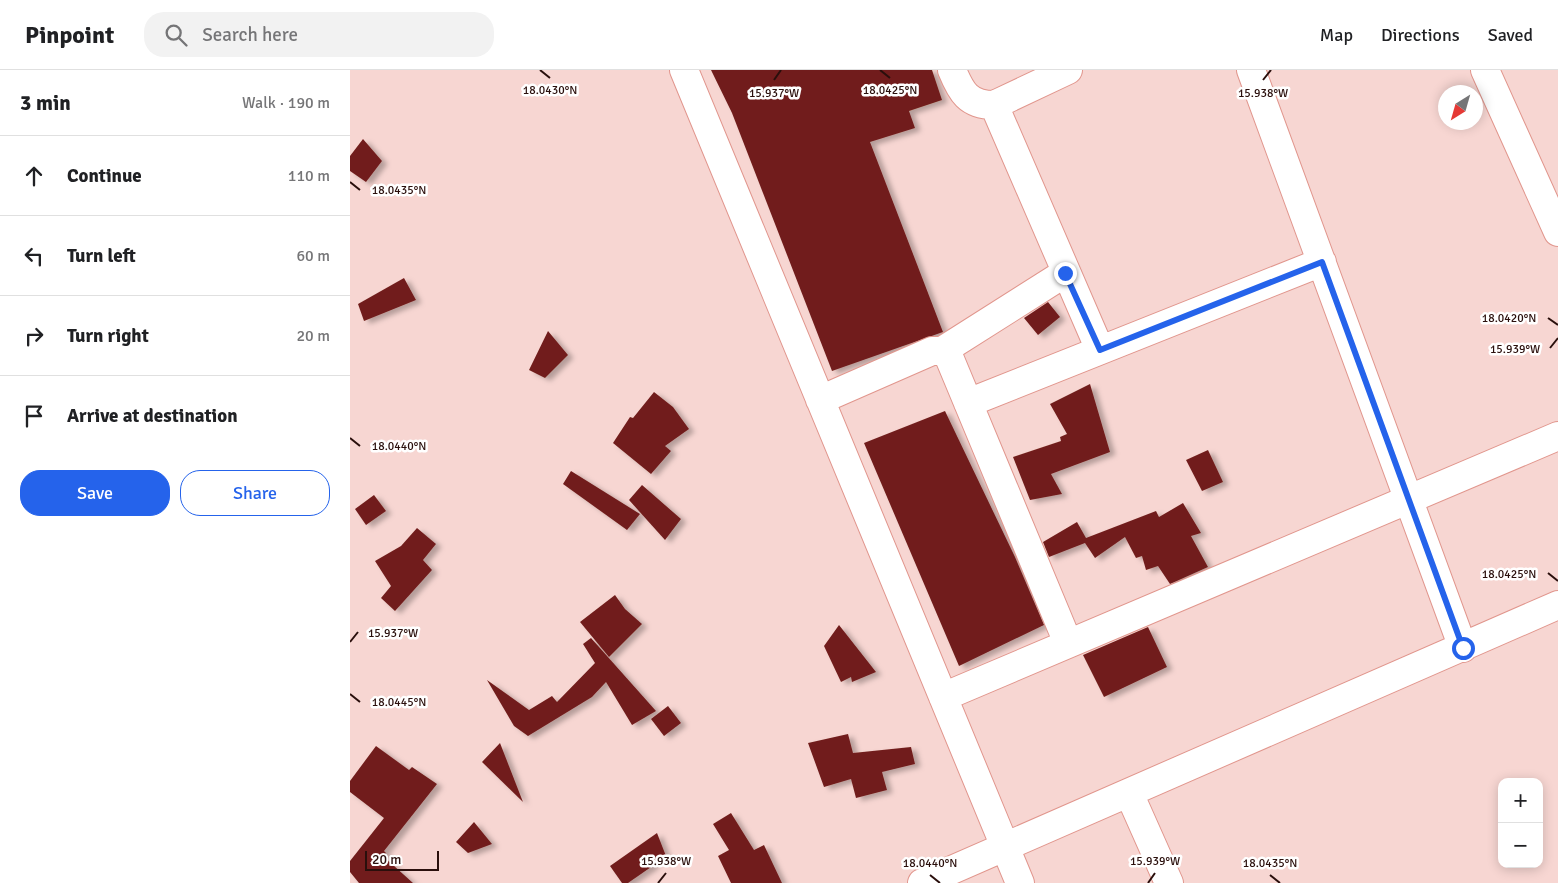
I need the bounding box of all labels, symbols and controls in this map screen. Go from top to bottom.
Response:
search box [144,12,494,57]
text: Pinpoint [25,20,114,50]
icon: search [162,21,190,49]
text: Search here [202,23,298,47]
text: Map [1320,24,1353,46]
text: Directions [1381,24,1460,46]
text: Saved [1488,24,1533,46]
text: 18.0430°N [523,83,577,98]
text: 18.0425°N [863,83,917,98]
north arrow [1438,85,1483,130]
text: 15.937°W [749,86,799,101]
text: 15.938°W [1238,86,1288,101]
text: 3 min [20,90,71,116]
text: Walk · 190 m [242,93,330,113]
icon: ahead [20,162,48,190]
text: Continue [67,164,142,188]
text: 110 m [288,166,330,186]
text: 18.0435°N [372,183,426,198]
icon: left [20,242,48,270]
text: Turn left [67,244,136,268]
text: 60 m [296,246,330,266]
route end [1054,262,1077,285]
text: 18.0420°N [1482,311,1536,326]
icon: right [20,322,48,350]
text: Turn right [67,324,149,348]
text: 20 m [296,326,330,346]
text: 15.939°W [1490,342,1540,357]
icon: arrive [20,402,48,430]
text: Arrive at destination [67,404,238,428]
text: 18.0440°N [372,439,426,454]
button: Save [20,470,170,516]
button: Share [180,470,330,516]
text: 18.0425°N [1482,567,1536,582]
text: 15.937°W [368,626,418,641]
route start [1452,637,1475,660]
text: 18.0445°N [372,695,426,710]
map controls [1498,778,1543,868]
button: + [1498,778,1543,823]
button: − [1498,823,1543,868]
scale bar [365,848,439,871]
text: 20 m [372,851,401,868]
text: 15.938°W [641,854,691,869]
text: 15.939°W [1130,854,1180,869]
text: 18.0440°N [903,856,957,871]
text: 18.0435°N [1243,856,1297,871]

